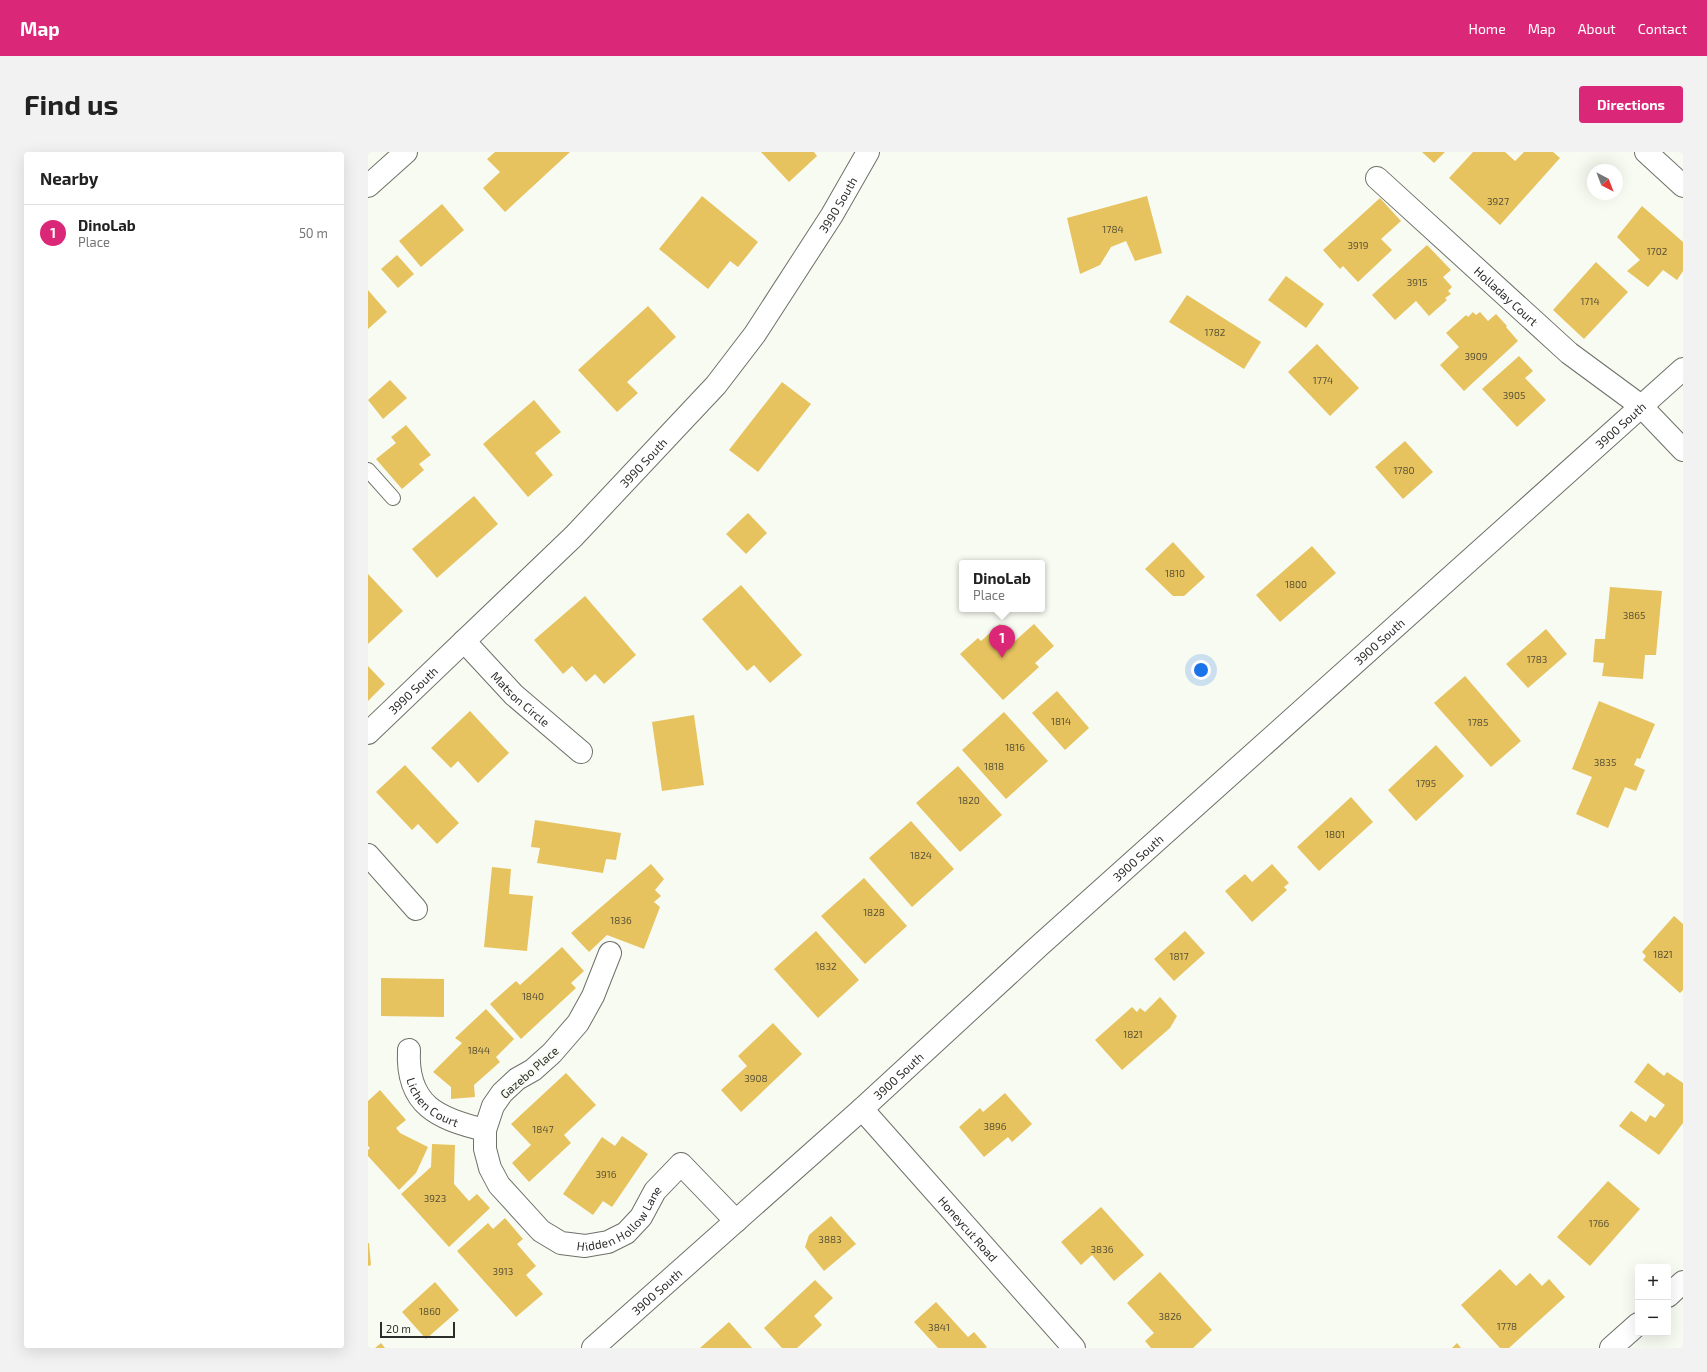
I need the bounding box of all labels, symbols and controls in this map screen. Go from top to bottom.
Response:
text: Map [20,17,60,40]
text: Home [1469,20,1506,37]
text: Map [1528,20,1556,37]
text: About [1578,20,1616,37]
text: Contact [1638,20,1687,37]
button: Directions [1579,86,1683,123]
text: Find us [24,87,118,121]
north arrow [1587,164,1623,200]
text: Nearby [40,168,98,188]
street label: 3990 South [816,174,859,235]
house number: 3927 [1487,195,1509,207]
text: DinoLab [78,216,136,234]
house number: 1784 [1102,223,1124,235]
text: 1 [50,225,56,241]
text: 50 m [299,225,328,241]
text: Place [78,234,110,250]
house number: 3919 [1348,239,1369,251]
house number: 1702 [1647,245,1668,257]
street label: Holladay Court [1472,264,1541,329]
house number: 3915 [1407,276,1427,288]
house number: 1714 [1580,295,1600,307]
house number: 1782 [1205,326,1226,338]
house number: 3909 [1464,350,1488,362]
house number: 1774 [1313,374,1333,386]
house number: 3905 [1503,389,1525,401]
street label: 3900 South [1592,399,1648,451]
street label: 3990 South [617,435,670,490]
house number: 1780 [1393,464,1415,476]
popup [959,560,1045,612]
house number: 1810 [1165,567,1185,579]
text: DinoLab [973,569,1031,587]
house number: 1800 [1285,578,1307,590]
text: Place [973,587,1005,603]
house number: 3865 [1623,609,1645,621]
street label: 3900 South [1351,615,1407,667]
pin: 1 [989,625,1015,658]
house number: 1783 [1527,653,1547,665]
your location [1191,660,1211,680]
street label: 3990 South [385,664,440,717]
street label: Matson Circle [489,668,553,729]
house number: 1814 [1051,715,1071,727]
house number: 1785 [1468,716,1488,728]
house number: 1816 [1005,741,1025,753]
house number: 3835 [1594,756,1616,768]
house number: 1818 [984,760,1004,772]
house number: 1795 [1416,777,1436,789]
house number: 1820 [958,794,980,806]
house number: 1801 [1325,828,1345,840]
street label: 3900 South [1110,831,1166,884]
house number: 1824 [910,849,932,861]
house number: 1828 [863,906,885,918]
house number: 1836 [610,914,632,926]
house number: 1821 [1653,948,1673,960]
house number: 1817 [1169,950,1189,962]
house number: 1832 [815,960,837,972]
house number: 1840 [522,990,544,1002]
house number: 1821 [1123,1028,1143,1040]
street label: Gazebo Place [497,1043,561,1101]
house number: 1844 [468,1044,490,1056]
street label: 3900 South [870,1049,926,1102]
house number: 3908 [744,1072,768,1084]
street label: Lichen Court [404,1076,461,1129]
house number: 3896 [983,1120,1007,1132]
house number: 1847 [532,1123,554,1135]
house number: 3916 [596,1168,617,1180]
street label: Hidden Hollow Lane [576,1182,664,1253]
house number: 3923 [424,1192,446,1204]
street label: Honeycut Road [936,1193,1001,1264]
house number: 1766 [1589,1217,1610,1229]
house number: 3883 [818,1233,842,1245]
house number: 3836 [1091,1243,1114,1255]
map controls [1635,1264,1671,1336]
button: + [1635,1264,1671,1300]
house number: 3913 [493,1265,513,1277]
street label: 3900 South [628,1265,685,1318]
button: − [1635,1300,1671,1336]
house number: 1860 [419,1305,441,1317]
house number: 3826 [1159,1310,1182,1322]
scale bar [380,1320,455,1339]
house number: 1778 [1497,1320,1517,1332]
house number: 3841 [928,1321,950,1333]
text: 20 m [386,1322,411,1335]

